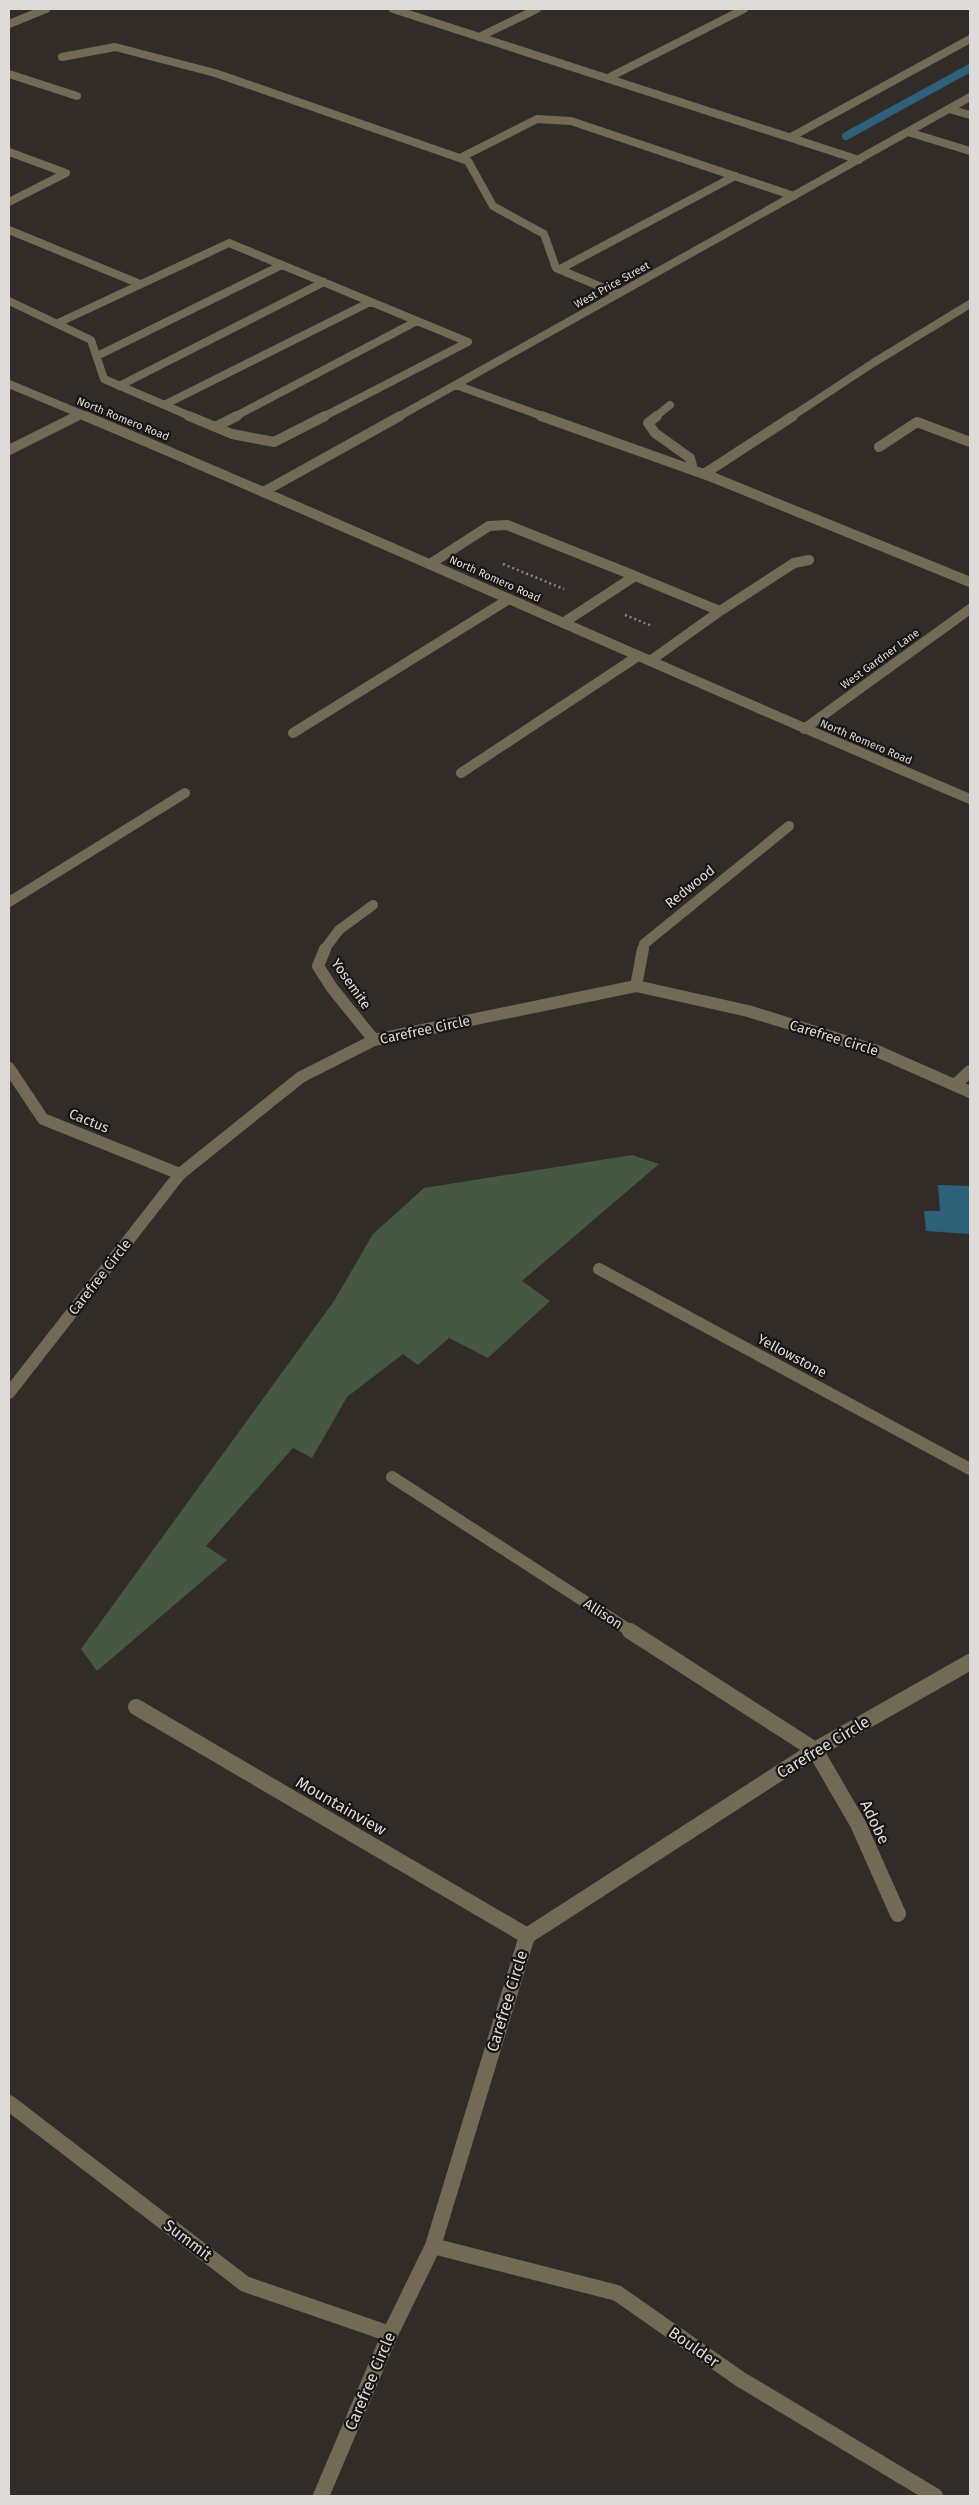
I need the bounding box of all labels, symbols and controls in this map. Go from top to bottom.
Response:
street label: West Price Street [572,259,652,311]
street label: North Romero Road [75,395,171,443]
street label: North Romero Road [447,553,543,605]
street label: West Gardner Lane [838,626,922,692]
street label: North Romero Road [818,717,914,767]
street label: Redwood [662,862,718,912]
street label: Yosemite [328,956,374,1012]
street label: Carefree Circle [378,1012,472,1048]
street label: Carefree Circle [788,1016,880,1060]
street label: Cactus [66,1105,112,1137]
street label: Carefree Circle [65,1236,135,1318]
street label: Yellowstone [754,1331,830,1381]
street label: Allison [580,1595,626,1633]
street label: Carefree Circle [773,1712,873,1782]
street label: Mountainview [292,1772,390,1840]
street label: Adobe [856,1797,894,1847]
street label: Carefree Circle [483,1948,531,2054]
street label: Summit [160,2216,216,2264]
street label: Boulder [665,2323,724,2372]
street label: Carefree Circle [341,2329,399,2433]

